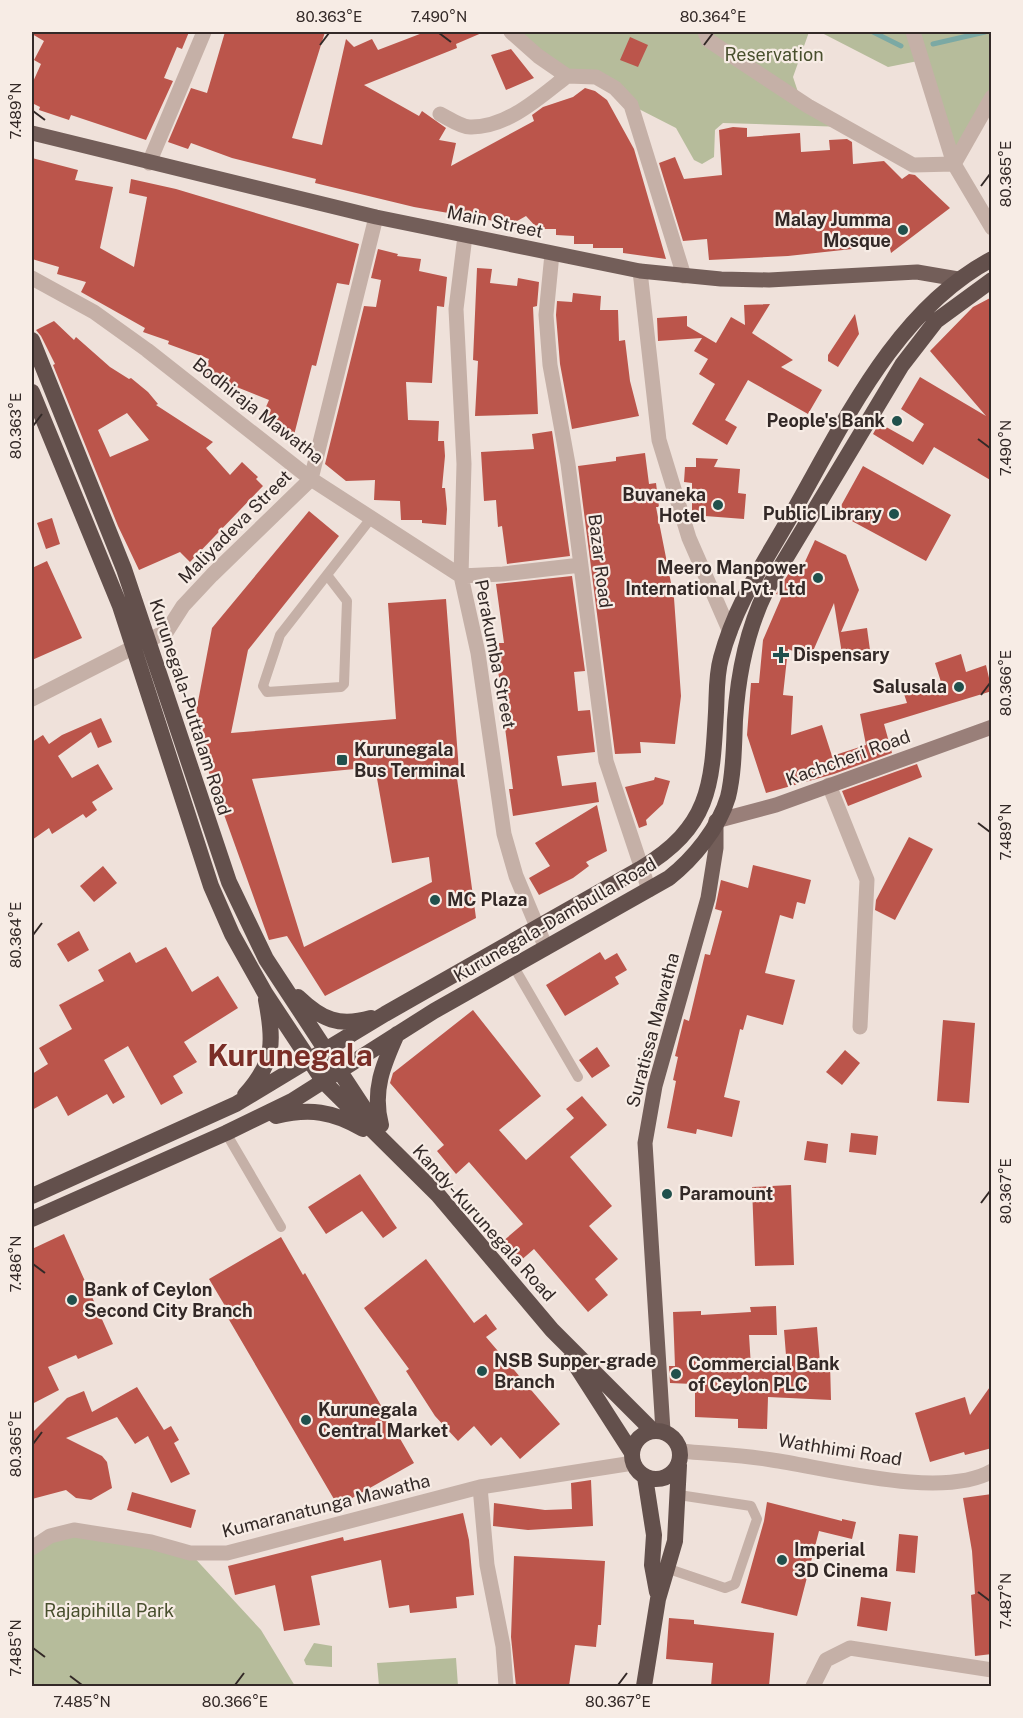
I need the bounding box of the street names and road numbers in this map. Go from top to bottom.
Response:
street label: Main Street [445,201,545,242]
street label: Bodhiraja Mawatha [189,353,328,468]
street label: Maliyadeva Street [174,466,296,588]
street label: Bazar Road [584,513,617,609]
street label: Perakumba Street [471,577,520,730]
street label: Kurunegala-Puttalam Road [146,596,235,818]
street label: Kachcheri Road [783,725,913,790]
street label: Kurunegala-Dambulla Road [450,853,660,986]
street label: Suratissa Mawatha [622,950,683,1109]
street label: Kandy-Kurunegala Road [409,1140,560,1305]
street label: Wathhimi Road [777,1429,904,1470]
street label: Kumaranatunga Mawatha [220,1469,432,1542]

